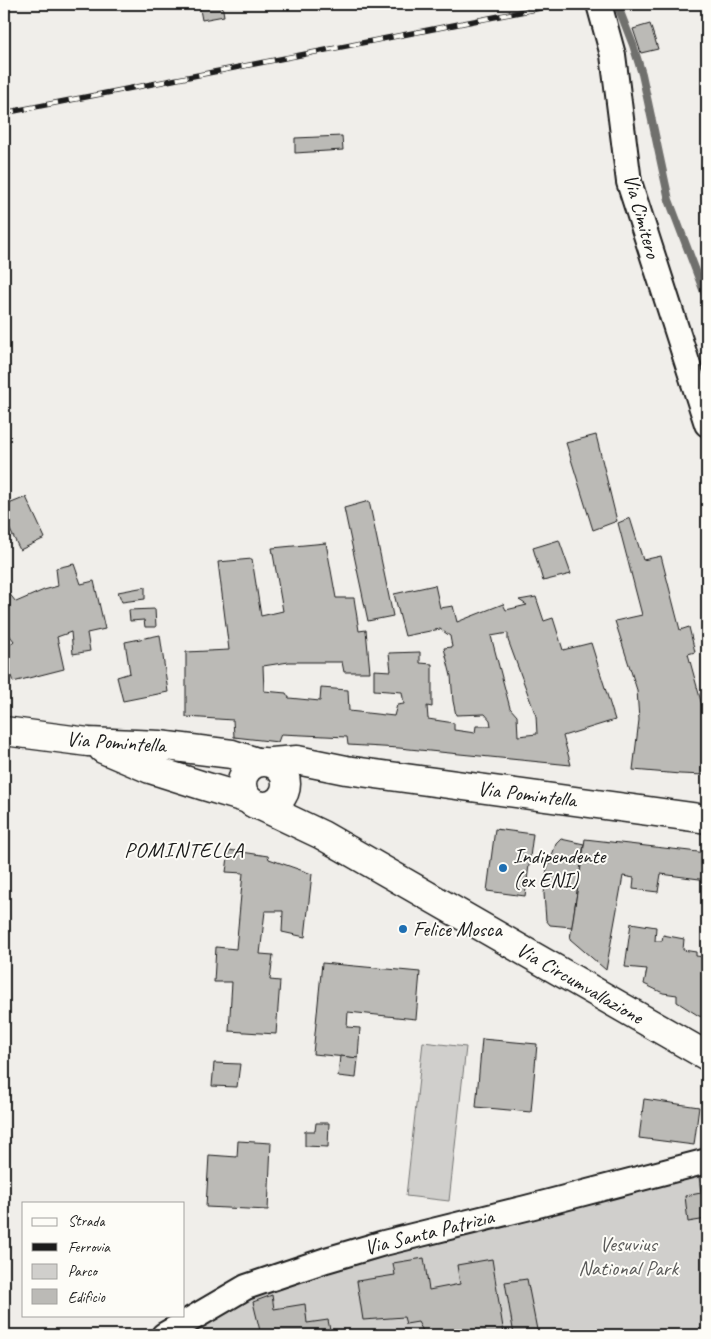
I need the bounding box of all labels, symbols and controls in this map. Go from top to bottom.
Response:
street label: Via Cimitero [618,171,667,263]
street label: Via Pomintella [66,726,169,759]
street label: Via Pomintella [476,775,580,813]
district label: POMINTELLA [124,836,244,864]
place label: Indipendente (ex ENI) [513,843,608,893]
marker: Indipendente (ex ENI) [497,862,509,874]
place label: Felice Mosca [413,916,503,942]
marker: Felice Mosca [397,923,409,935]
street label: Via Circumvallazione [512,936,649,1030]
legend [22,1202,185,1316]
street label: Via Santa Patrizia [362,1203,498,1261]
text: Strada [68,1212,105,1231]
park label: Vesuvius National Park [578,1231,679,1281]
text: Ferrovia [68,1238,111,1257]
text: Parco [68,1262,99,1281]
text: Edificio [68,1288,106,1307]

